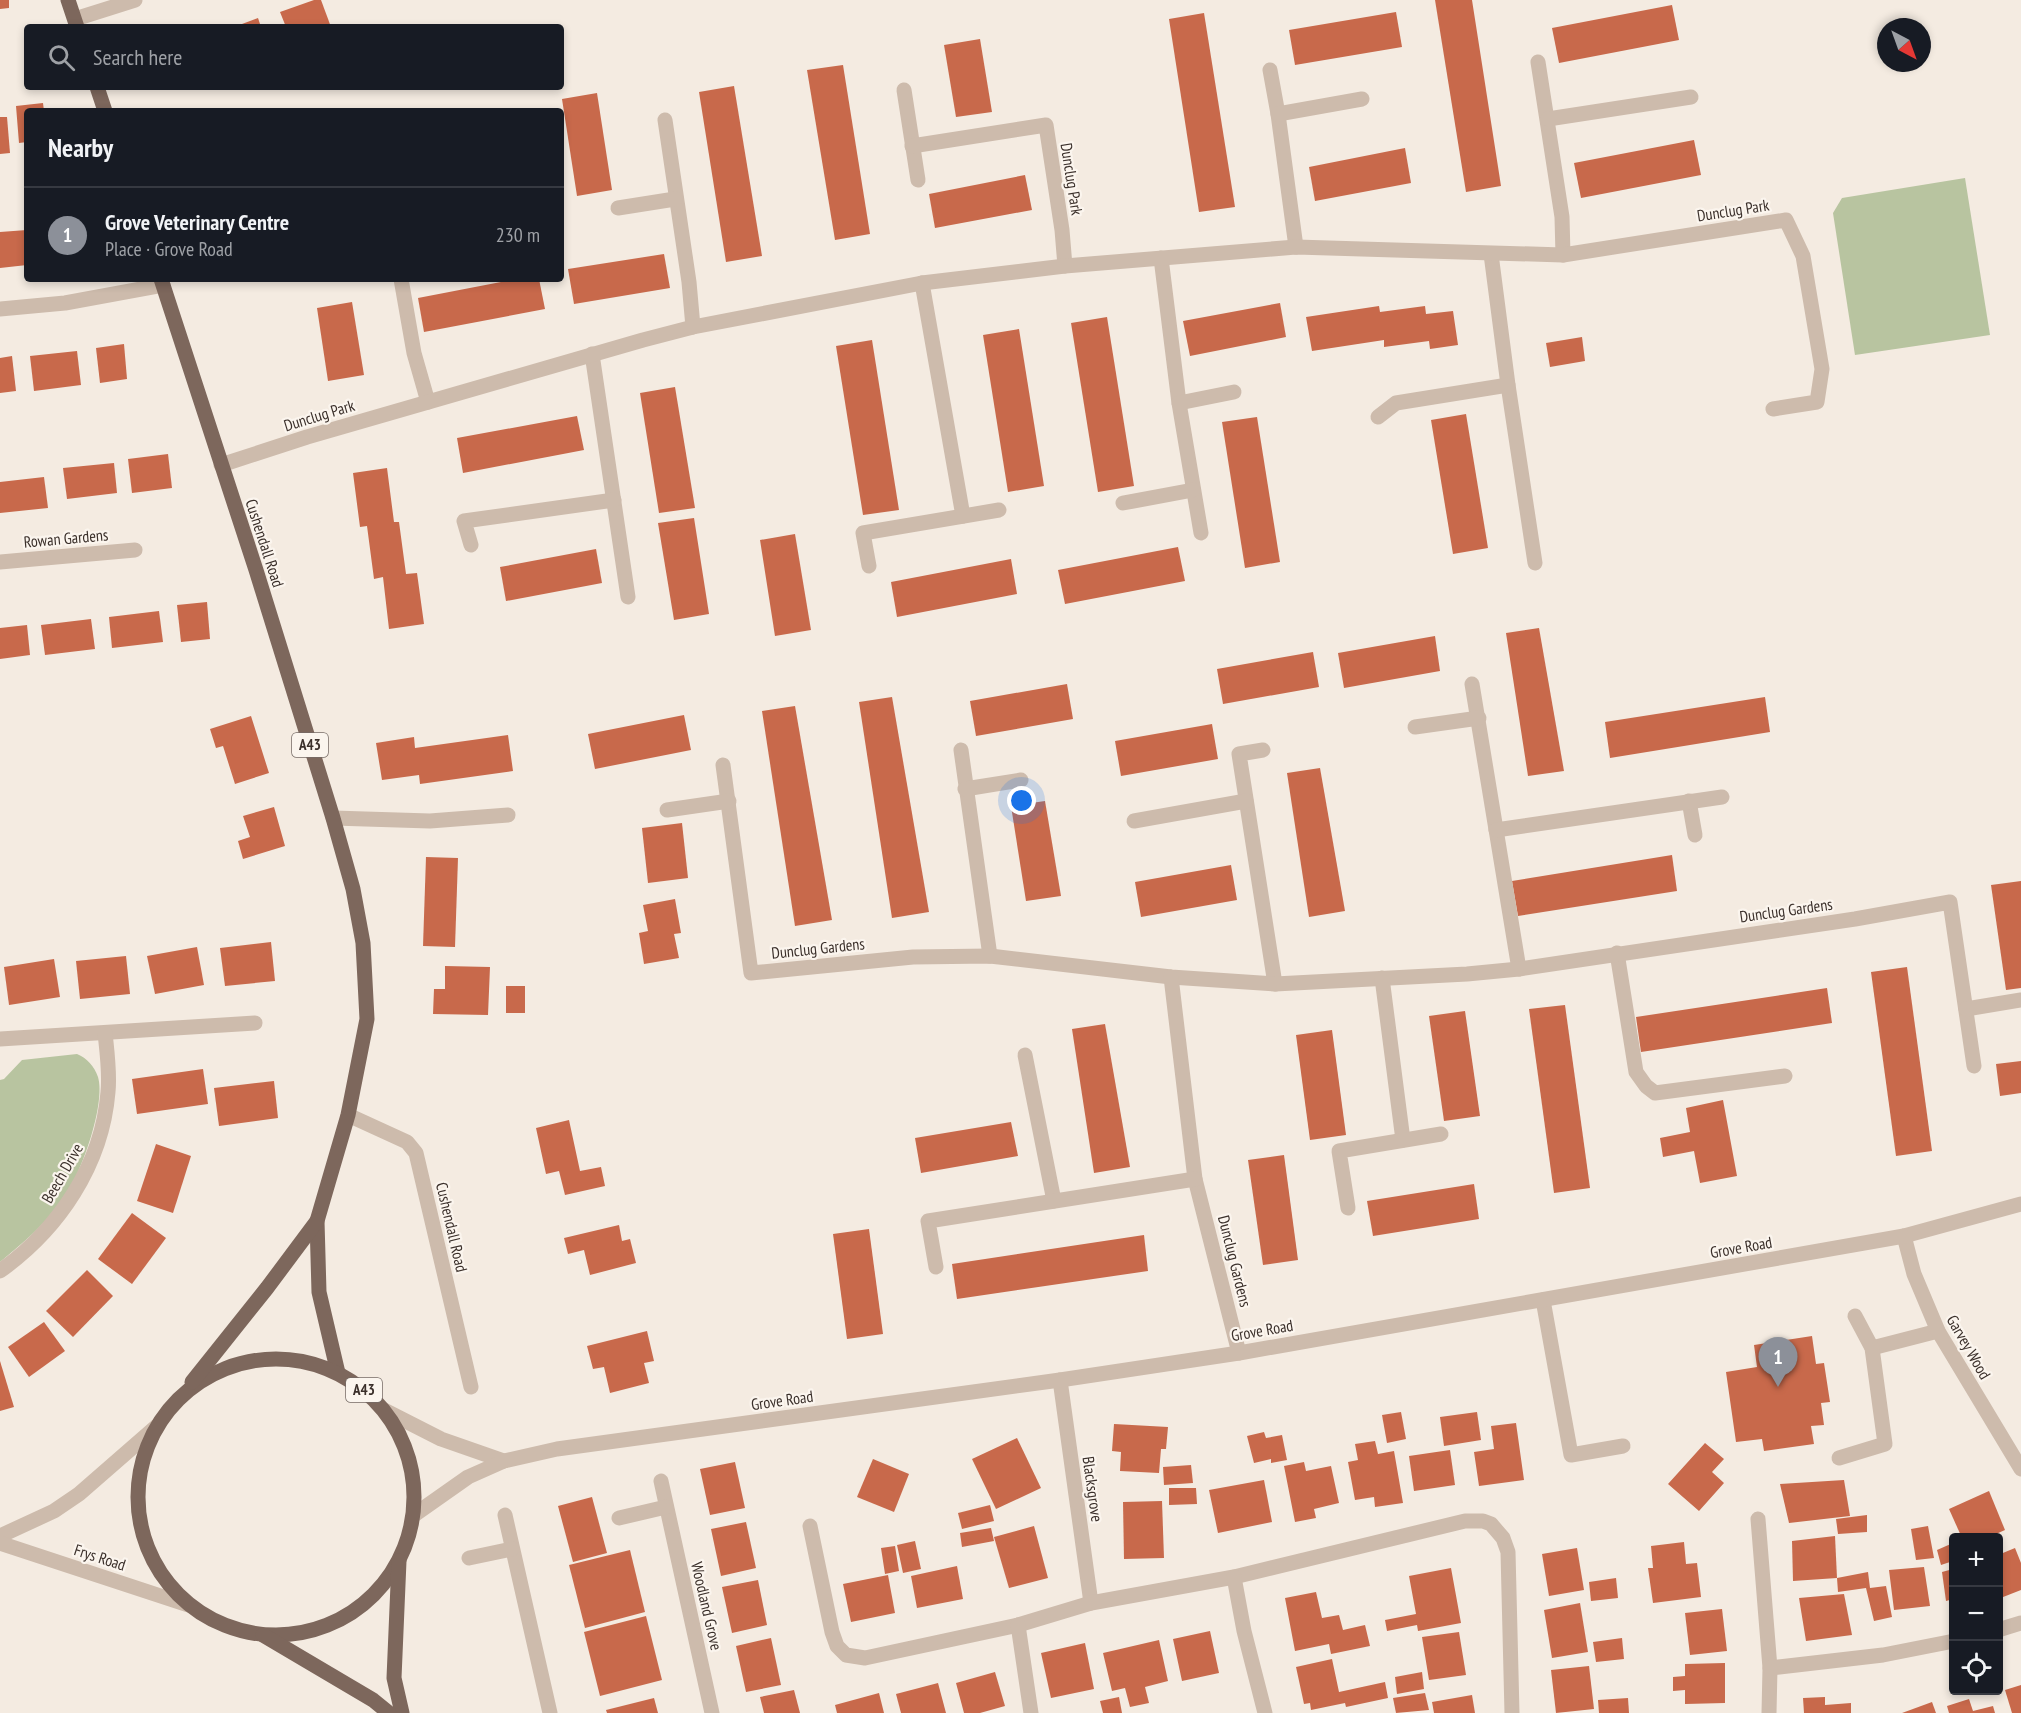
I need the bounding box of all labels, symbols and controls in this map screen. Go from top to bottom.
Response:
north arrow [1877,18,1931,72]
search box [24,24,564,90]
icon: search [45,41,78,74]
text: Search here [93,43,182,71]
text: Nearby [48,131,113,164]
street label: Dunclug Park [1056,141,1088,217]
street label: Dunclug Park [1695,194,1771,226]
text: Grove Veterinary Centre [105,208,289,236]
text: 1 [63,222,72,248]
text: 230 m [496,222,540,248]
text: Place · Grove Road [105,236,233,262]
street label: Dunclug Park [281,395,357,435]
street label: Cushendall Road [241,496,289,590]
street label: Rowan Gardens [23,524,109,552]
road number: A43 [292,733,328,757]
your location [1007,786,1036,815]
street label: Dunclug Gardens [1738,894,1834,926]
street label: Dunclug Gardens [770,933,866,963]
street label: Beech Drive [37,1140,87,1206]
street label: Cushendall Road [432,1180,472,1274]
street label: Dunclug Gardens [1214,1213,1256,1309]
street label: Grove Road [1708,1232,1774,1262]
street label: Garvey Wood [1943,1311,1995,1383]
street label: Grove Road [1229,1315,1295,1345]
pin: 1 [1758,1338,1798,1387]
road number: A43 [346,1378,382,1402]
street label: Grove Road [750,1386,814,1414]
street label: Blacksgrove [1079,1455,1107,1523]
map controls [1949,1533,2003,1695]
button: + [1949,1533,2003,1587]
street label: Frys Road [72,1539,128,1575]
street label: Woodland Grove [687,1560,727,1652]
button: − [1949,1587,2003,1641]
button: locate [1949,1641,2003,1695]

